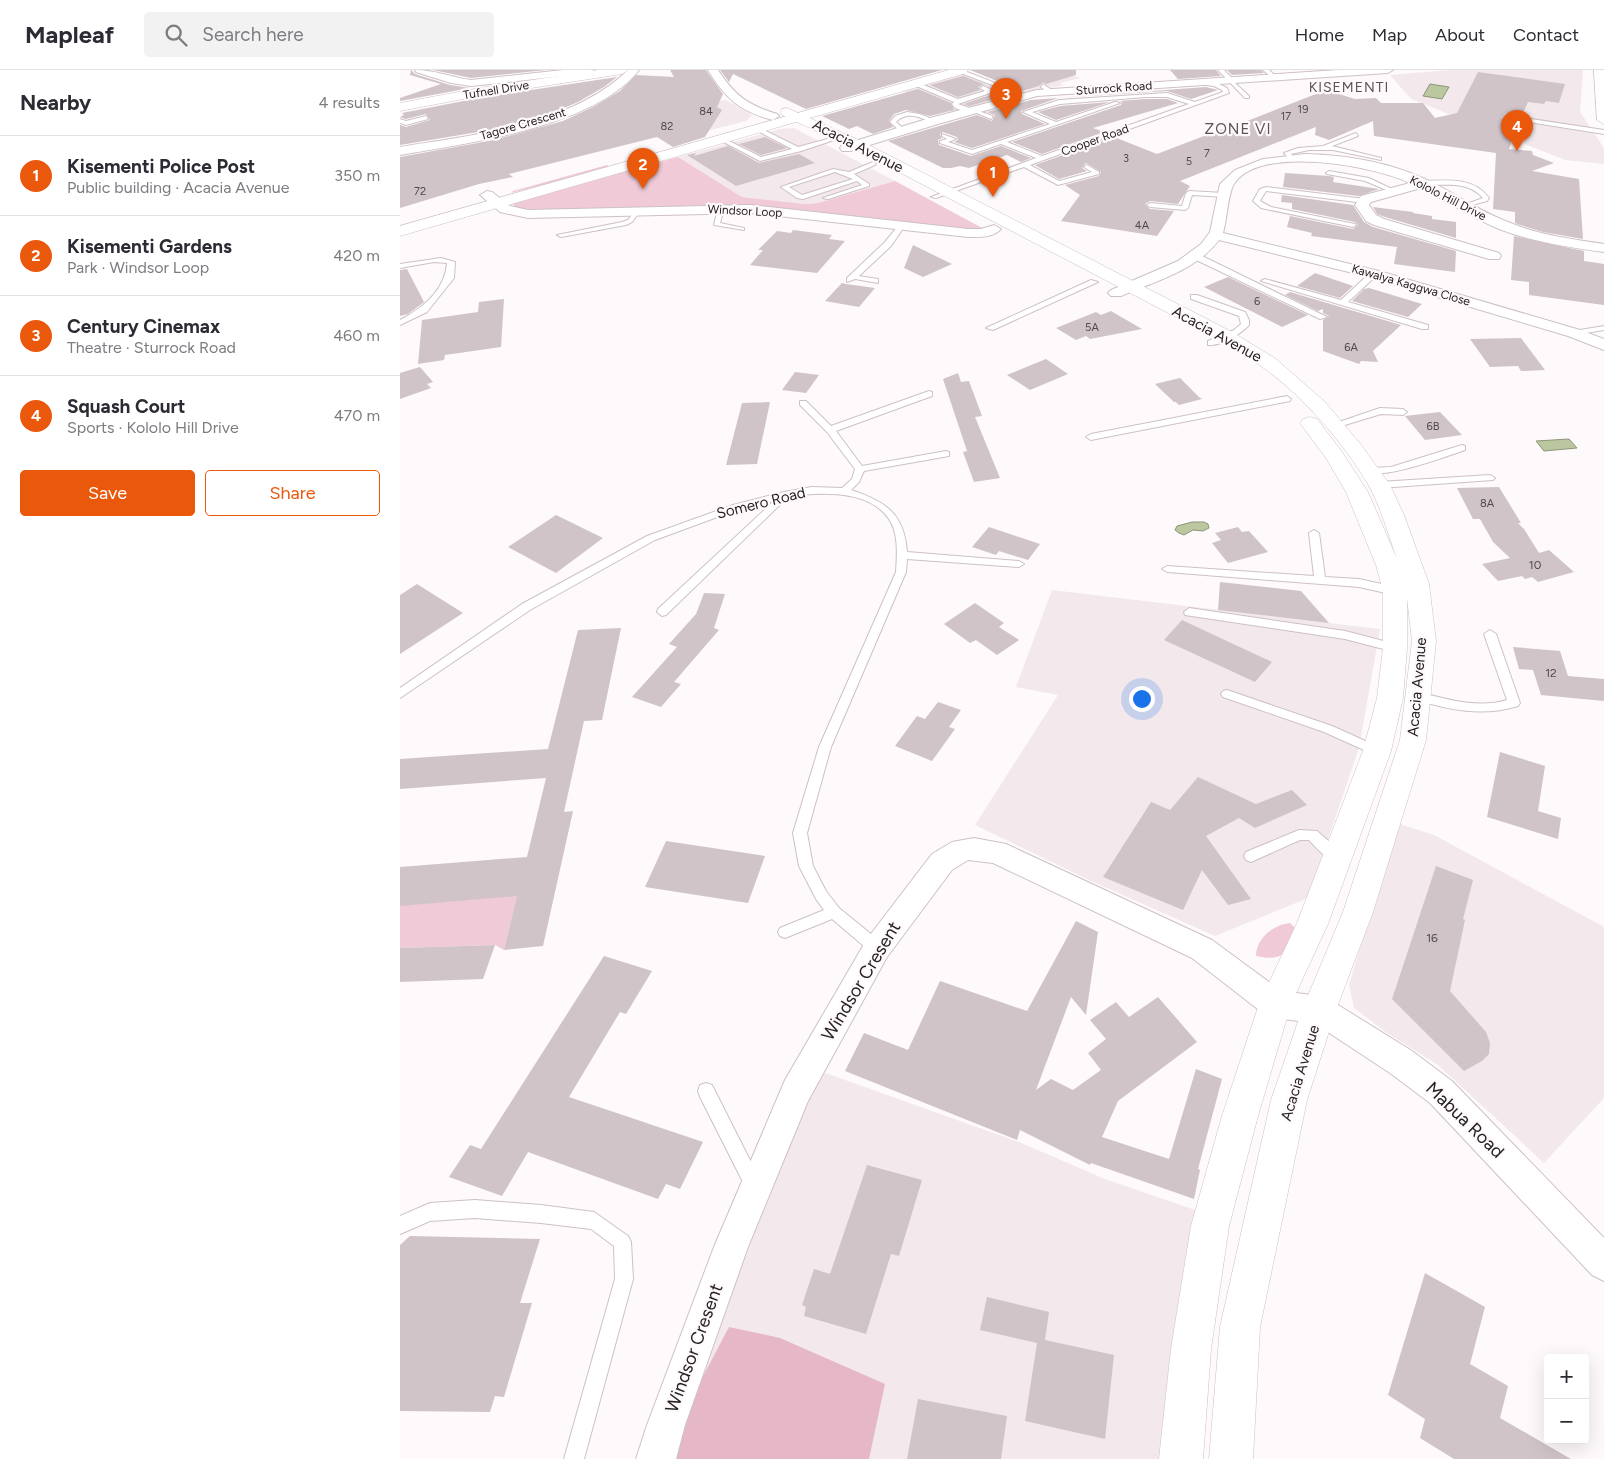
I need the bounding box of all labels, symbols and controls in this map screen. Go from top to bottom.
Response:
search box [144,12,494,57]
text: Mapleaf [25,20,114,49]
icon: search [162,21,190,49]
text: Search here [202,23,304,46]
text: Home [1295,24,1344,46]
text: Map [1372,24,1407,46]
text: About [1435,24,1485,46]
text: Contact [1513,24,1579,46]
street label: Tufnell Drive [462,78,530,102]
pin: 3 [990,78,1022,119]
street label: Sturrock Road [1075,78,1153,98]
district label: KISEMENTI [1309,79,1389,96]
text: Nearby [20,90,91,115]
text: 4 results [319,93,380,112]
house number: 19 [1298,103,1308,116]
street label: Tagore Crescent [478,105,568,143]
house number: 84 [699,105,713,118]
house number: 17 [1281,110,1291,123]
pin: 4 [1501,110,1533,151]
street label: Acacia Avenue [810,115,906,177]
house number: 82 [661,120,673,133]
district label: ZONE VI [1205,120,1271,138]
street label: Cooper Road [1059,121,1131,159]
house number: 7 [1204,147,1210,160]
pin: 2 [627,148,659,189]
house number: 3 [1123,152,1129,165]
text: Kisementi Police Post [67,155,255,178]
house number: 5 [1186,155,1192,168]
pin: 1 [977,156,1009,197]
text: 1 [33,166,39,185]
text: 350 m [334,166,380,185]
street label: Kololo Hill Drive [1407,173,1489,224]
text: Public building · Acacia Avenue [67,178,289,197]
house number: 72 [414,185,426,198]
street label: Windsor Loop [707,202,783,220]
house number: 4A [1135,219,1150,232]
text: Kisementi Gardens [67,235,232,258]
text: 2 [31,246,41,265]
text: 420 m [333,246,380,265]
text: Park · Windsor Loop [67,258,209,277]
street label: Kawalya Kaggwa Close [1350,261,1472,309]
house number: 6 [1254,295,1260,308]
street label: Acacia Avenue [1169,302,1265,366]
text: Century Cinemax [67,315,220,338]
house number: 5A [1085,321,1099,334]
text: 3 [32,326,40,345]
text: 460 m [333,326,380,345]
text: Theatre · Sturrock Road [67,338,236,357]
house number: 6A [1344,341,1358,354]
text: Squash Court [67,395,185,418]
text: 4 [31,406,41,425]
text: 470 m [334,406,380,425]
text: Sports · Kololo Hill Drive [67,418,239,437]
house number: 6B [1427,420,1440,433]
button: Save [20,470,195,516]
button: Share [205,470,380,516]
street label: Somero Road [715,483,807,523]
house number: 8A [1480,497,1495,510]
house number: 10 [1529,558,1542,572]
street label: Acacia Avenue [1404,637,1430,737]
house number: 12 [1545,666,1557,680]
your location [1129,686,1155,712]
street label: Windsor Cresent [817,917,905,1045]
house number: 16 [1426,931,1438,945]
street label: Acacia Avenue [1277,1023,1323,1123]
street label: Mabua Road [1421,1077,1509,1163]
street label: Windsor Cresent [661,1280,728,1415]
map controls [1544,1354,1589,1444]
button: + [1544,1354,1589,1399]
button: − [1544,1399,1589,1444]

